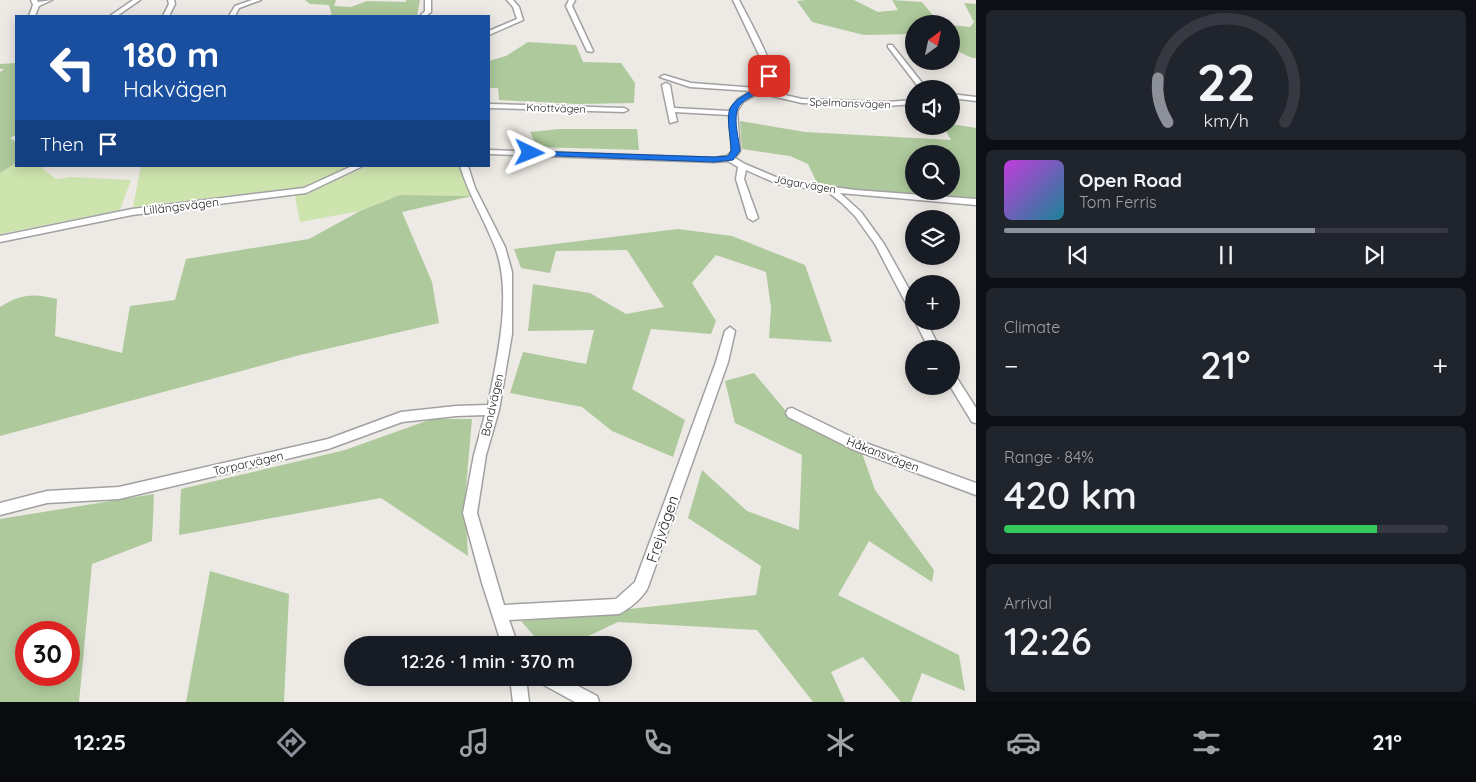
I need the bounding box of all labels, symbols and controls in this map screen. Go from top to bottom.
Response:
north arrow [905,15,960,70]
map controls [905,15,960,395]
text: 180 m [123,32,219,76]
icon: left [40,35,105,100]
text: 22 [1196,49,1256,114]
pin [748,55,790,97]
icon: arrive [755,62,783,90]
text: Hakvägen [123,75,227,103]
button: sound [905,80,960,135]
street label: Spelmansvägen [809,95,891,111]
street label: Knottvägen [526,100,586,116]
text: km/h [1203,109,1249,131]
position arrow [503,126,555,178]
icon: arrive [94,130,122,158]
text: Then [40,132,84,156]
button: search [905,145,960,200]
text: Open Road [1079,168,1182,192]
street label: Jägarvägen [773,172,837,196]
text: Tom Ferris [1079,192,1156,212]
street label: Lillängsvägen [142,194,220,218]
button: layers [905,210,960,265]
icon: previous [1064,241,1092,269]
icon: pause [1212,241,1240,269]
icon: next [1360,241,1388,269]
button: + [905,275,960,330]
text: Climate [1004,317,1060,337]
button: − [905,340,960,395]
text: 21° [1200,341,1250,389]
text: − [1004,348,1019,383]
text: + [1432,348,1448,383]
street label: Bondvägen [478,372,506,438]
street label: Håkansvägen [845,433,921,475]
text: Range · 84% [1004,447,1094,467]
street label: Torparvägen [211,448,285,478]
text: 420 km [1004,471,1137,519]
street label: Frejvägen [642,493,682,565]
text: Arrival [1004,593,1052,613]
text: 12:26 [1004,617,1092,665]
speed limit sign: 30 [15,621,80,686]
text: 12:26 · 1 min · 370 m [401,649,575,673]
icon: directions [274,725,309,760]
icon: music [457,725,492,760]
icon: phone [640,725,675,760]
icon: climate [823,725,858,760]
icon: car [1006,725,1041,760]
icon: filters [1189,725,1224,760]
text: 12:25 [74,728,126,756]
text: 21° [1372,728,1402,756]

